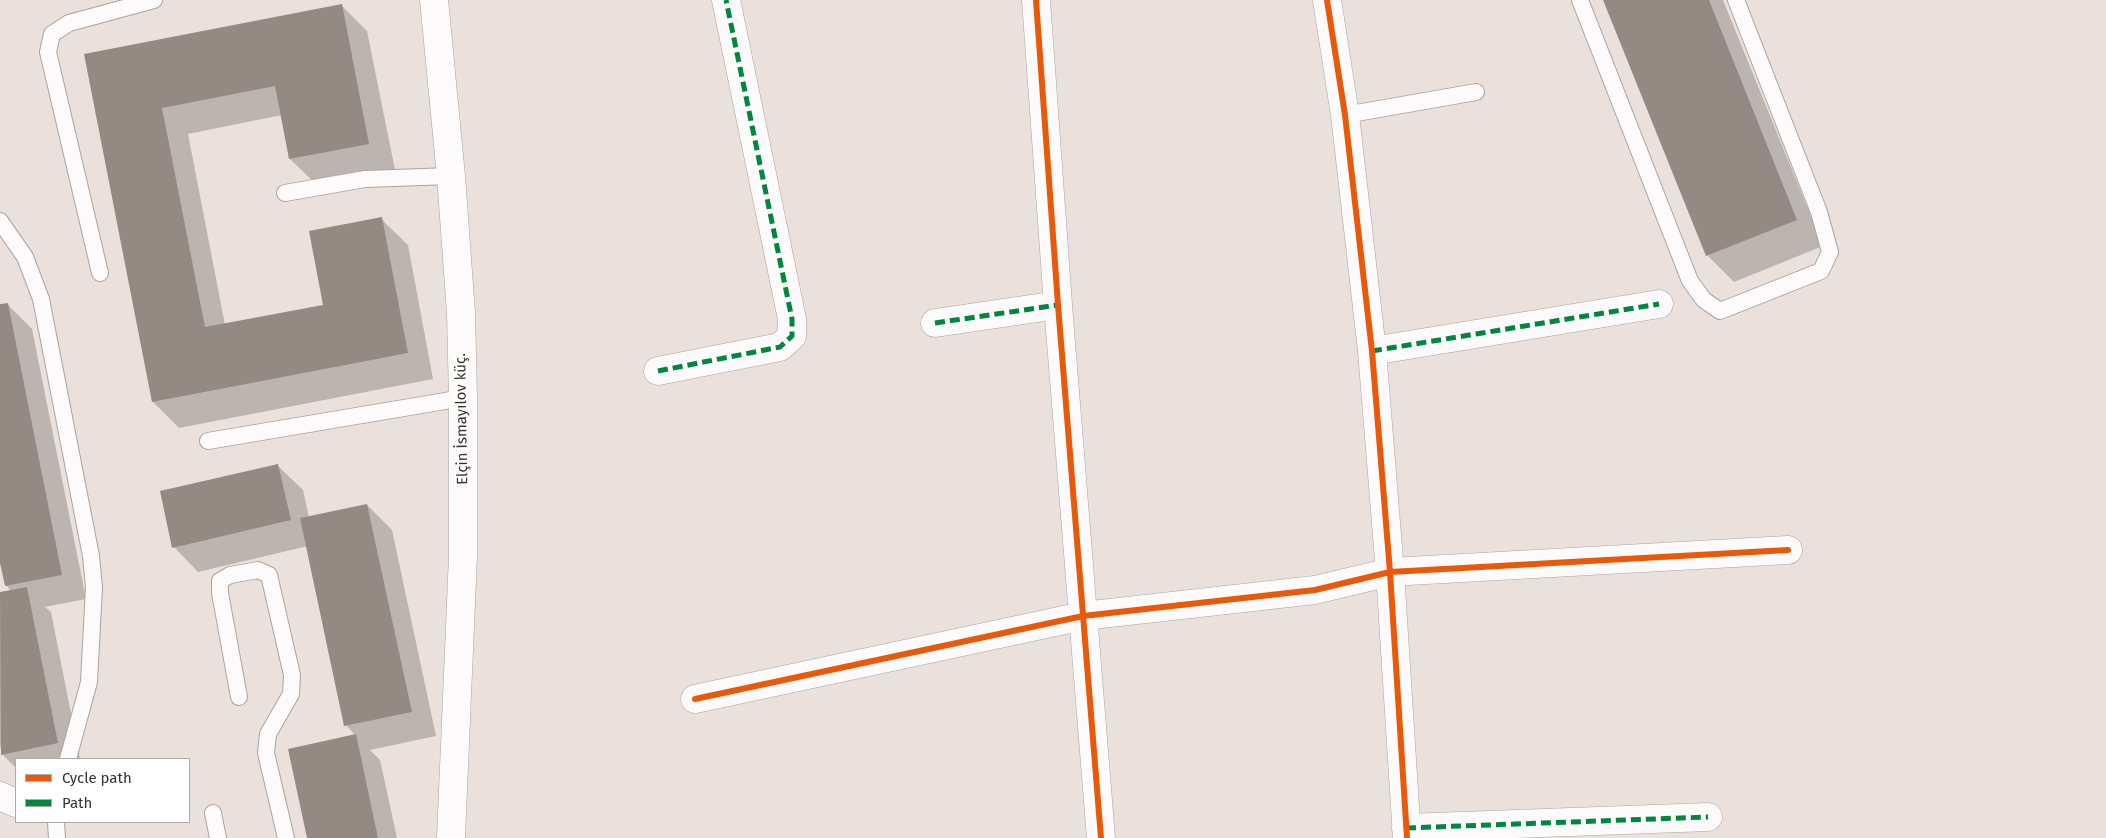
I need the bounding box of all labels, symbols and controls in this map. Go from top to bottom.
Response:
street label: Elçin İsmayılov küç. [452,353,472,485]
legend [15,758,190,823]
text: Cycle path [62,769,132,787]
text: Path [62,794,92,812]

